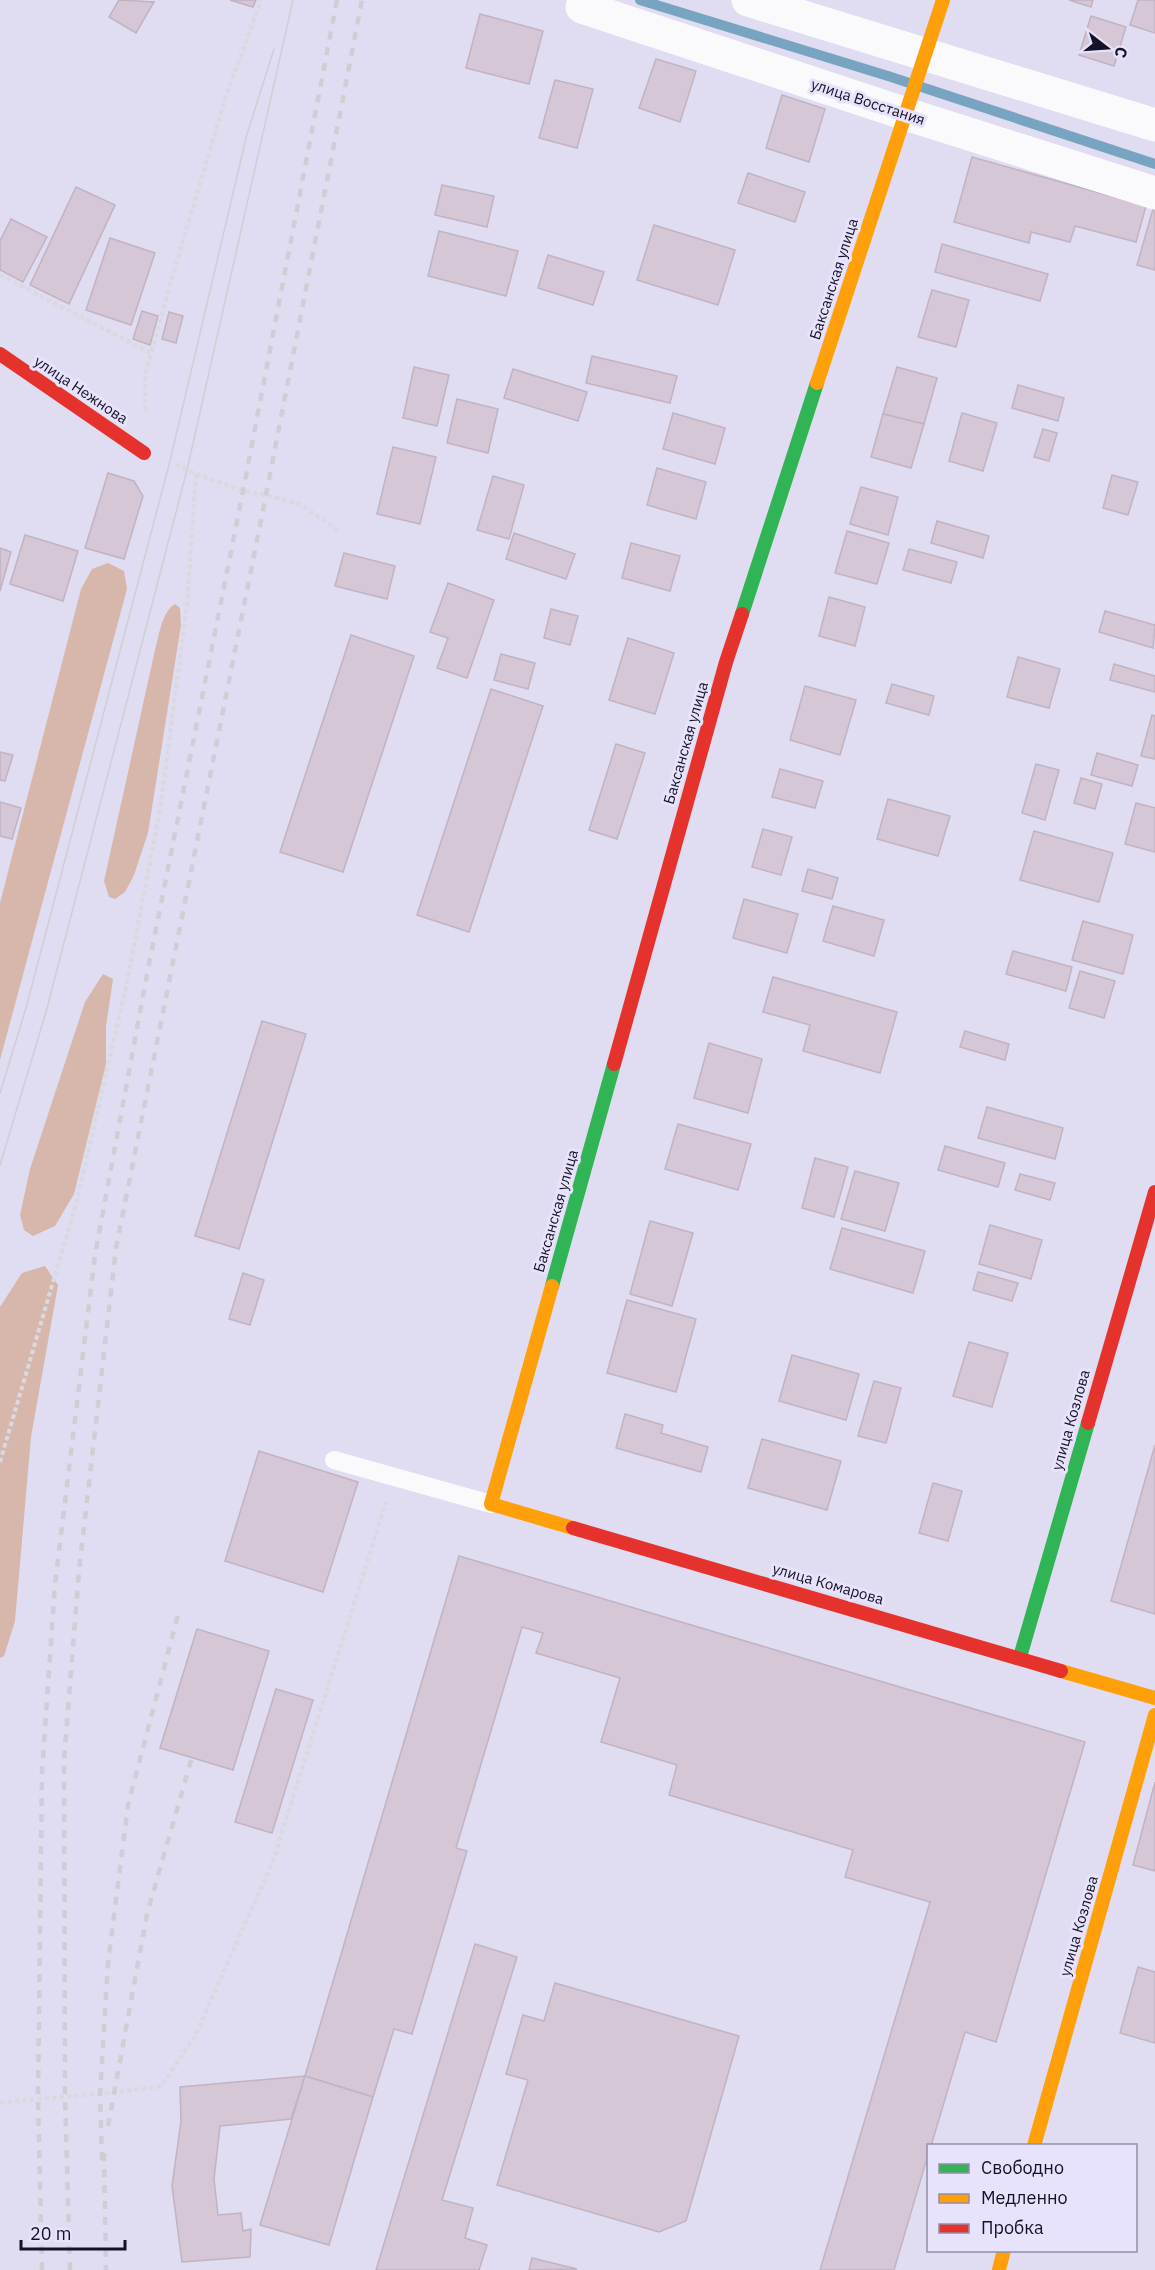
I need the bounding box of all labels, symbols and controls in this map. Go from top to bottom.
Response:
north arrow [1077,18,1137,78]
text: С [1110,44,1132,60]
street label: улица Восстания [809,74,928,129]
street label: Баксанская улица [805,216,862,342]
street label: улица Нежнова [31,351,132,428]
street label: Баксанская улица [659,679,712,806]
street label: Баксанская улица [529,1147,582,1274]
street label: улица Козлова [1047,1367,1094,1472]
street label: улица Комарова [770,1559,886,1608]
street label: улица Козлова [1055,1873,1102,1978]
legend [927,2144,1137,2252]
text: Свободно [981,2156,1064,2179]
text: Медленно [981,2186,1068,2209]
scale bar [21,2213,124,2251]
text: Пробка [981,2216,1044,2239]
text: 20 m [30,2222,72,2245]

